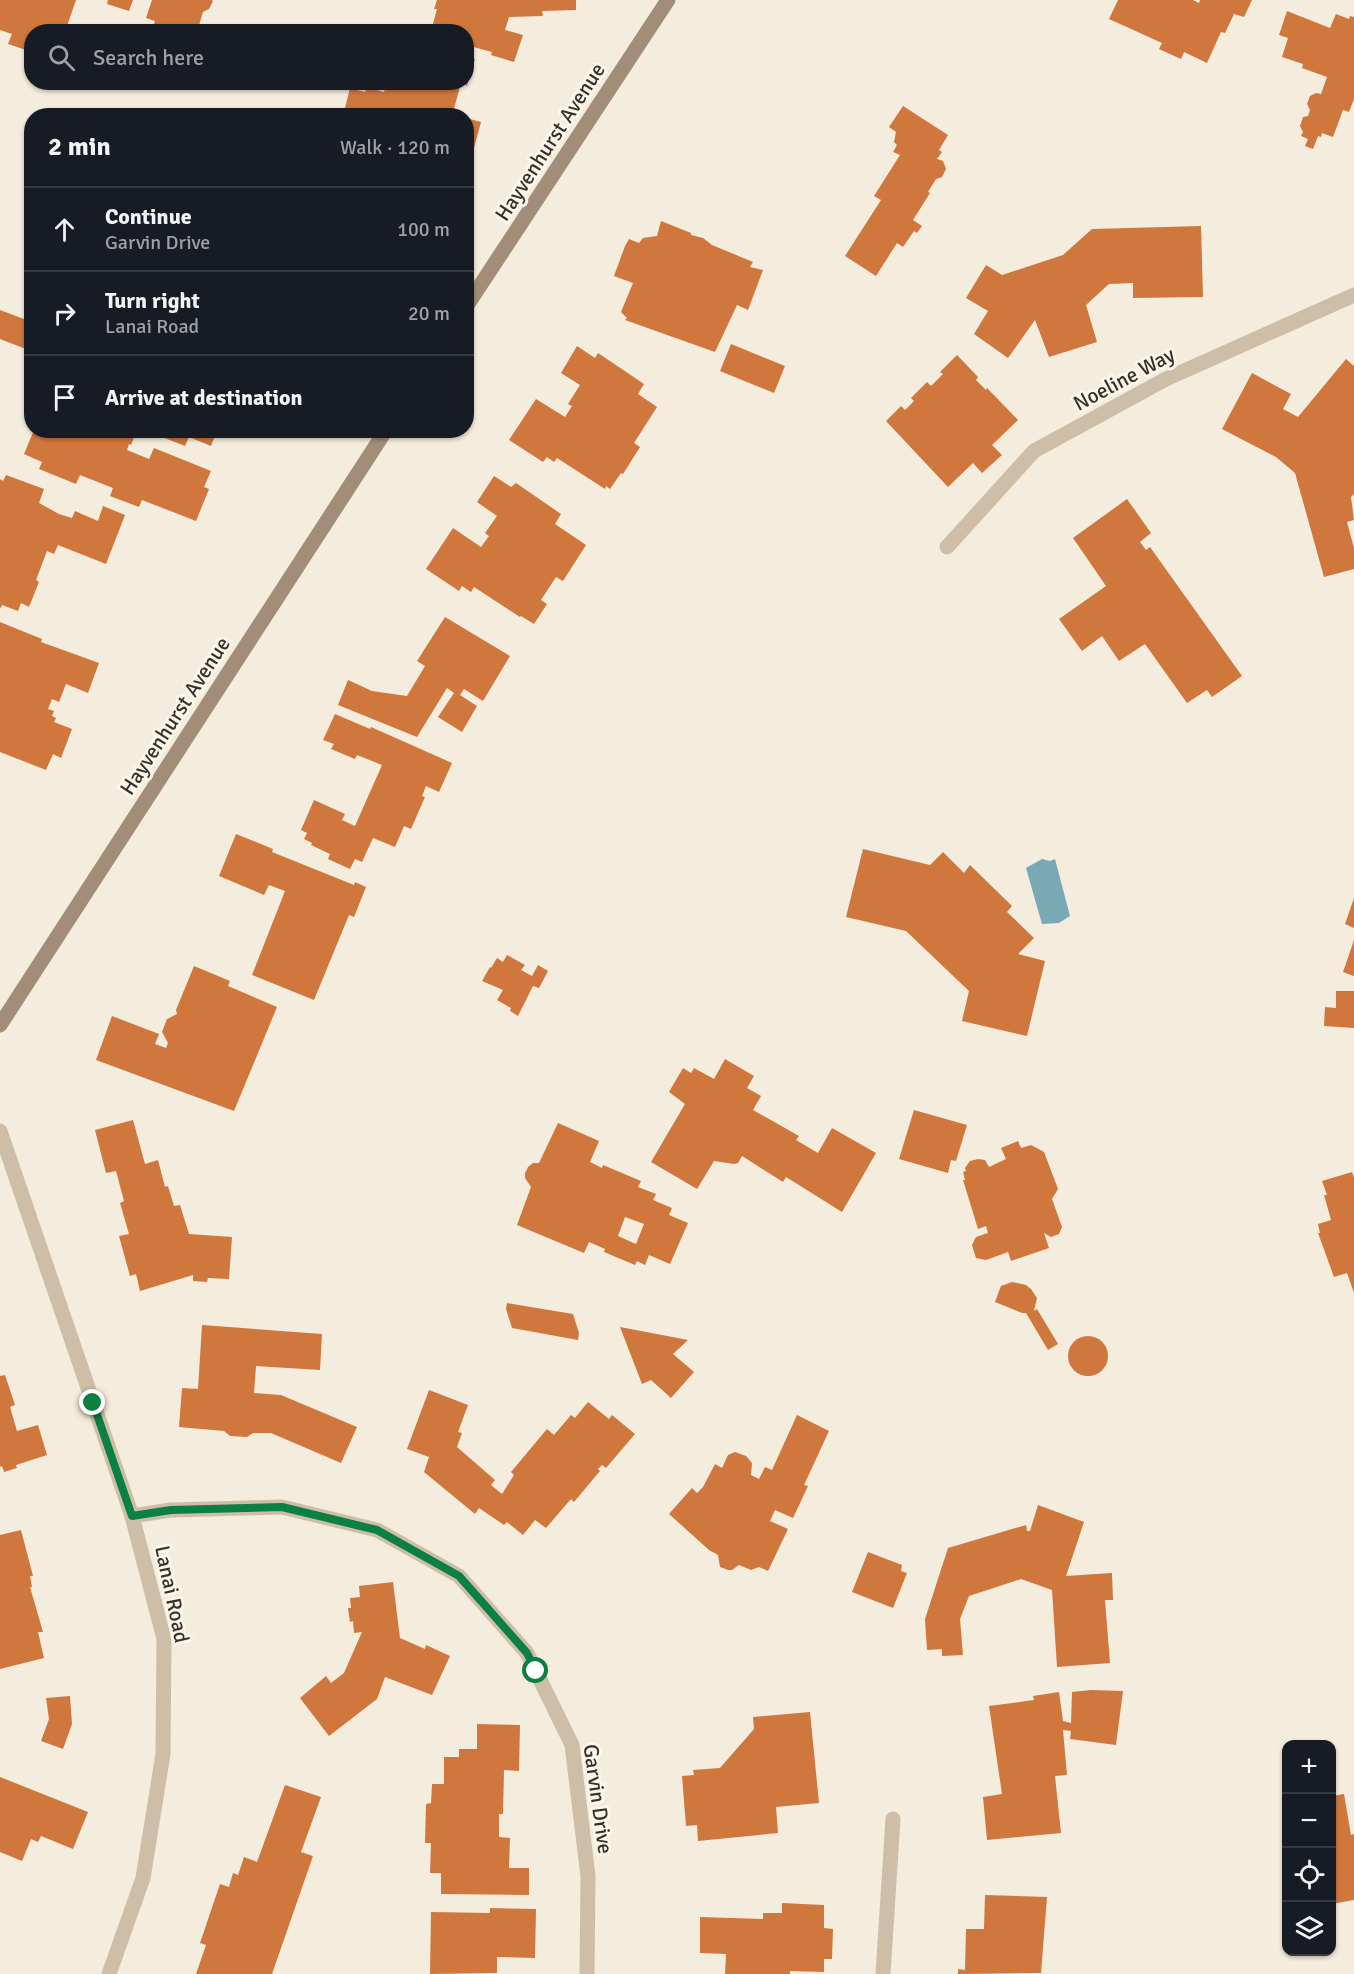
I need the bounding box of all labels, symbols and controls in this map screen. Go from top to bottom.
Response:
search box [24,24,474,90]
icon: search [45,41,78,74]
text: Search here [93,44,204,71]
street label: Hayvenhurst Avenue [489,58,611,226]
text: 2 min [48,131,111,163]
text: Walk · 120 m [340,135,450,160]
text: Continue [105,203,192,230]
icon: ahead [48,213,81,246]
text: 100 m [397,217,450,242]
text: Garvin Drive [105,230,210,255]
text: Turn right [105,287,200,314]
icon: right [48,297,81,330]
text: 20 m [408,301,450,326]
text: Lanai Road [105,314,199,339]
street label: Noeline Way [1069,341,1179,417]
icon: arrive [48,381,81,414]
text: Arrive at destination [105,384,302,411]
street label: Hayvenhurst Avenue [114,632,236,800]
route end [79,1389,105,1415]
street label: Lanai Road [149,1543,195,1645]
route start [522,1657,548,1683]
map controls [1282,1740,1336,1956]
button: + [1282,1740,1336,1794]
street label: Garvin Drive [577,1742,619,1856]
button: − [1282,1794,1336,1848]
button: locate [1282,1848,1336,1902]
button: layers [1282,1902,1336,1956]

